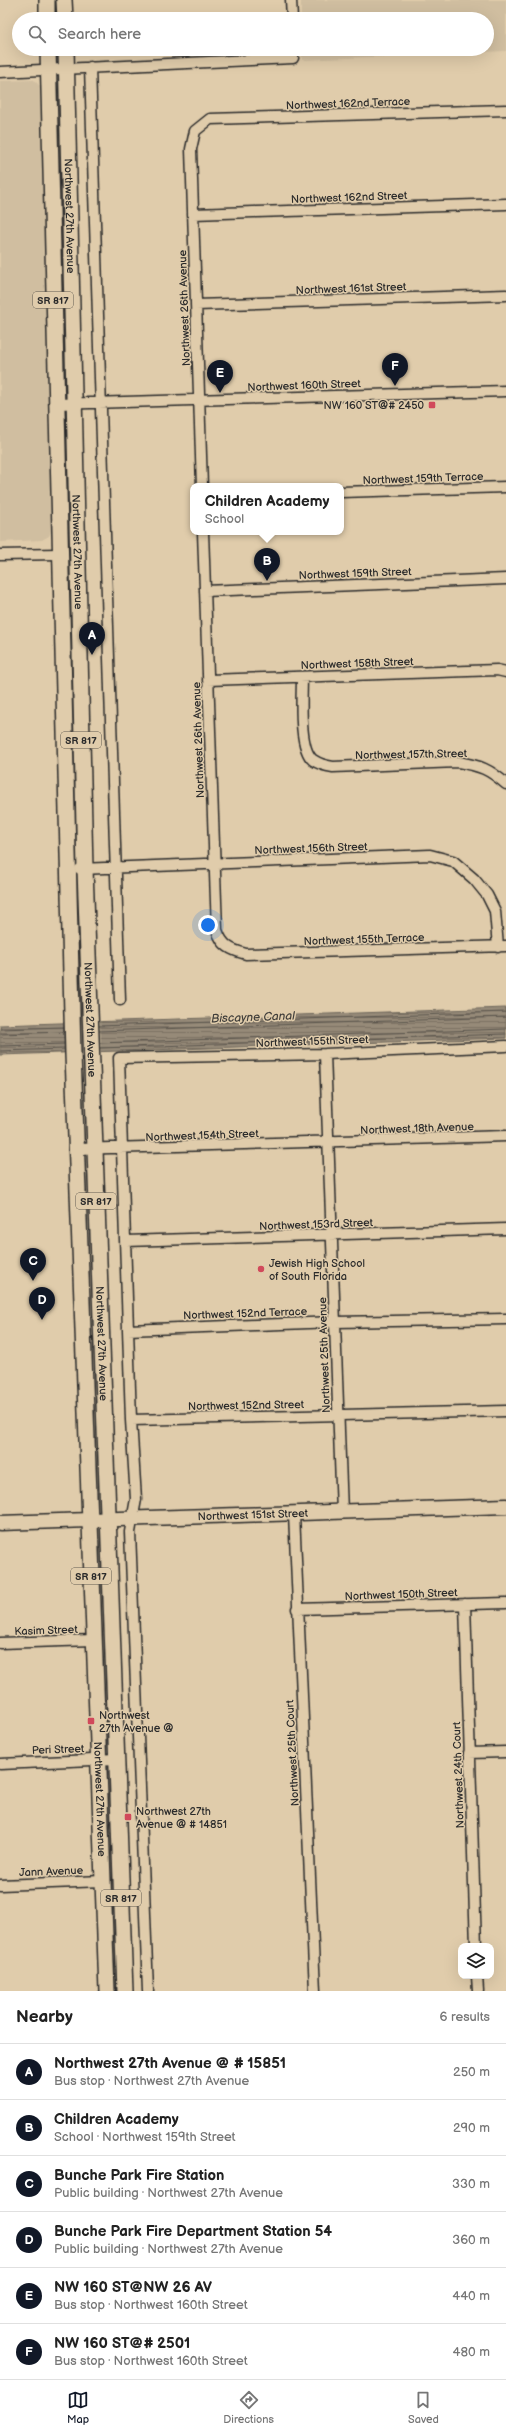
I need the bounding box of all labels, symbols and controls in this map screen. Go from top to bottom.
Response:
search box [12,12,494,56]
icon: search [26,23,48,45]
text: Search here [58,25,141,44]
street label: Northwest 162nd Terrace [286,95,411,112]
street label: Northwest 27th Avenue [62,158,77,274]
street label: Northwest 162nd Street [291,189,408,206]
street label: Northwest 26th Avenue [176,249,193,366]
street label: Northwest 161st Street [296,280,407,297]
road number: SR 817 [33,292,73,308]
pin: F [382,353,408,386]
pin: E [207,360,233,393]
street label: Northwest 160th Street [247,377,362,394]
place label: NW 160 ST@# 2450 [323,399,425,412]
marker: NW 160 ST@# 2450 [427,400,437,410]
street label: Northwest 159th Terrace [362,470,484,487]
popup [190,483,344,535]
text: Children Academy [205,492,329,511]
street label: Northwest 27th Avenue [69,494,85,610]
text: School [205,511,244,527]
pin: B [254,548,280,581]
street label: Northwest 159th Street [298,565,412,582]
pin: A [79,622,105,655]
street label: Northwest 158th Street [300,655,414,672]
street label: Northwest 26th Avenue [190,681,207,798]
road number: SR 817 [61,732,101,748]
street label: Northwest 157th Street [355,747,468,762]
street label: Northwest 156th Street [254,840,368,857]
your location [198,915,218,935]
street label: Northwest 155th Terrace [303,931,425,948]
street label: Northwest 27th Avenue [81,962,98,1078]
water label: Biscayne Canal [211,1009,296,1026]
street label: Northwest 155th Street [255,1033,369,1050]
street label: Northwest 18th Avenue [360,1120,474,1137]
street label: Northwest 154th Street [145,1127,259,1144]
road number: SR 817 [76,1193,116,1209]
street label: Northwest 153rd Street [259,1216,374,1233]
pin: C [20,1248,46,1281]
place label: Jewish High School of South Florida [269,1257,365,1283]
marker: Jewish High School of South Florida [256,1264,266,1274]
street label: Northwest 27th Avenue [93,1286,110,1402]
pin: D [29,1287,55,1320]
street label: Northwest 25th Avenue [316,1296,333,1413]
street label: Northwest 152nd Terrace [183,1305,308,1322]
street label: Northwest 152nd Street [188,1398,305,1413]
street label: Northwest 151st Street [197,1507,309,1523]
road number: SR 817 [71,1568,111,1584]
street label: Northwest 150th Street [344,1586,458,1603]
street label: Kasim Street [14,1623,78,1638]
street label: Northwest 25th Court [283,1699,302,1806]
place label: Northwest 27th Avenue @ [99,1709,173,1735]
marker: Northwest 27th Avenue @ [86,1716,96,1726]
street label: Northwest 24th Court [450,1721,467,1828]
street label: Peri Street [32,1742,85,1757]
street label: Northwest 27th Avenue [91,1742,108,1857]
place label: Northwest 27th Avenue @ # 14851 [136,1805,227,1831]
marker: Northwest 27th Avenue @ # 14851 [123,1812,133,1822]
street label: Jann Avenue [19,1864,84,1879]
road number: SR 817 [101,1890,141,1906]
map controls [458,1943,494,1979]
button: layers [458,1943,494,1979]
text: Nearby [16,2007,73,2027]
text: 6 results [440,2009,490,2025]
text: Northwest 27th Avenue @ # 15851 [54,2054,286,2073]
text: A [25,2064,33,2080]
text: 250 m [453,2064,490,2080]
text: Bus stop · Northwest 27th Avenue [54,2073,249,2089]
text: Children Academy [54,2110,179,2129]
text: B [24,2120,34,2136]
text: 290 m [453,2120,490,2136]
text: School · Northwest 159th Street [54,2129,236,2145]
text: Bunche Park Fire Station [54,2166,224,2185]
text: C [24,2176,34,2192]
text: 330 m [452,2176,490,2192]
text: Public building · Northwest 27th Avenue [54,2185,283,2201]
text: Bunche Park Fire Department Station 54 [54,2222,332,2241]
text: D [24,2232,34,2248]
text: 360 m [452,2232,490,2248]
text: Public building · Northwest 27th Avenue [54,2241,283,2257]
text: NW 160 ST@NW 26 AV [54,2278,212,2297]
text: E [25,2288,33,2304]
text: 440 m [452,2288,490,2304]
text: Bus stop · Northwest 160th Street [54,2297,248,2313]
text: NW 160 ST@# 2501 [54,2334,190,2353]
text: F [25,2344,33,2360]
text: 480 m [453,2344,490,2360]
text: Bus stop · Northwest 160th Street [54,2353,248,2369]
tab: Map [67,2389,89,2426]
tab: Directions [223,2389,274,2426]
tab: Saved [408,2389,439,2426]

